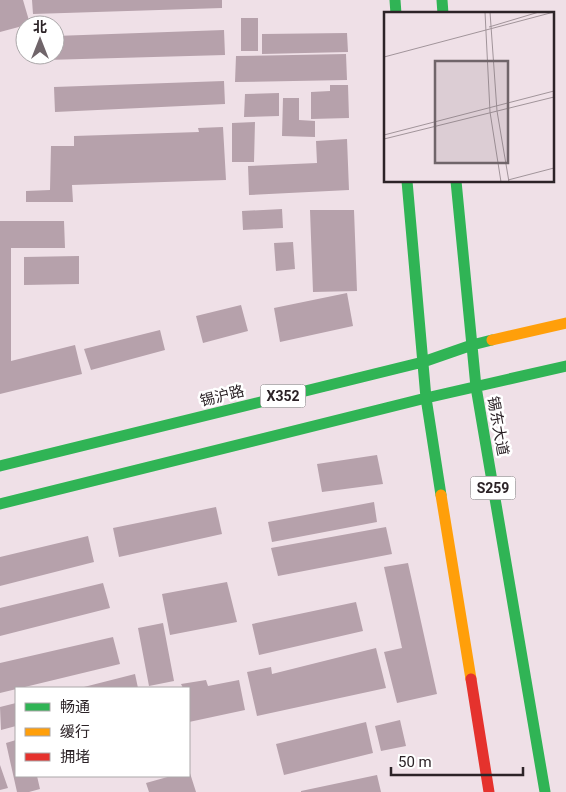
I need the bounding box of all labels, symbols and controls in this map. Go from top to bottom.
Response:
inset map [384,12,554,182]
north arrow [15,15,65,65]
text: 北 [33,19,47,35]
street label: 锡沪路 [198,382,246,410]
road number: X352 [260,384,306,408]
street label: 锡东大道 [484,395,512,457]
road number: S259 [470,476,516,499]
legend [15,687,190,777]
text: 畅通 [60,698,90,716]
text: 缓行 [60,723,90,741]
scale bar [391,744,524,776]
text: 拥堵 [60,748,90,766]
text: 50 m [398,753,432,771]

